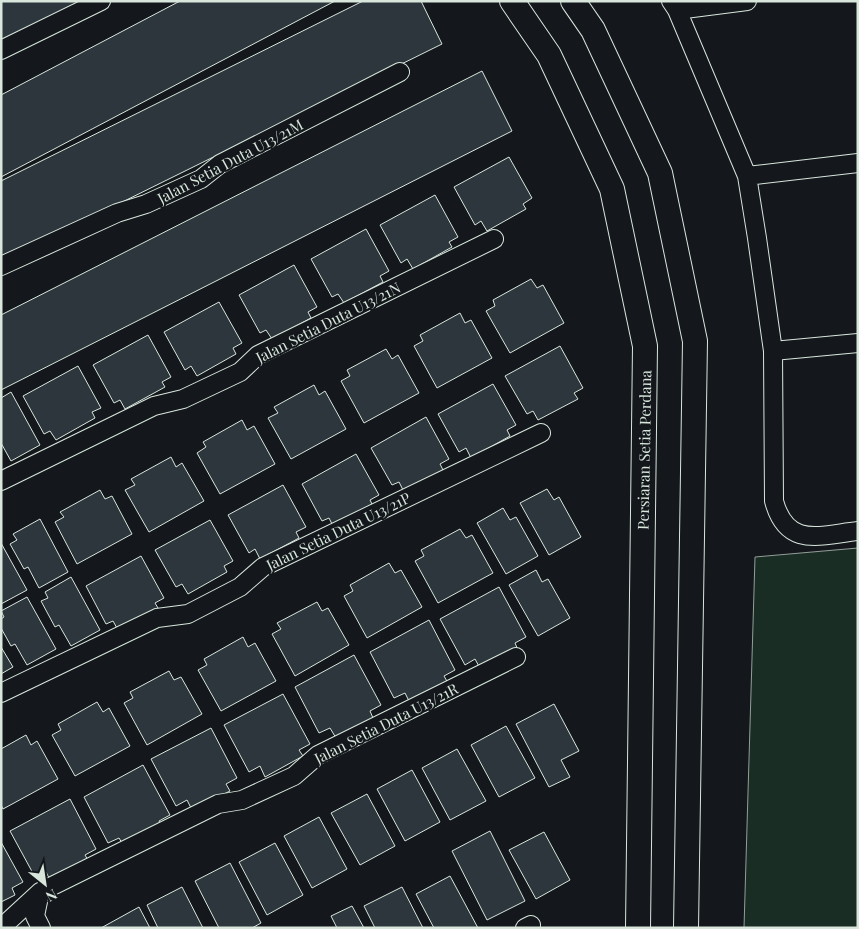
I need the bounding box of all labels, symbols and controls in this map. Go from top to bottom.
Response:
street label: Jalan Setia Duta U13/21M [153,114,306,208]
street label: Jalan Setia Duta U13/21N [251,277,404,368]
street label: Persiaran Setia Perdana [633,369,655,530]
street label: Jalan Setia Duta U13/21P [262,487,414,575]
street label: Jalan Setia Duta U13/21R [310,678,462,768]
north arrow [20,859,70,909]
text: N [43,885,61,906]

